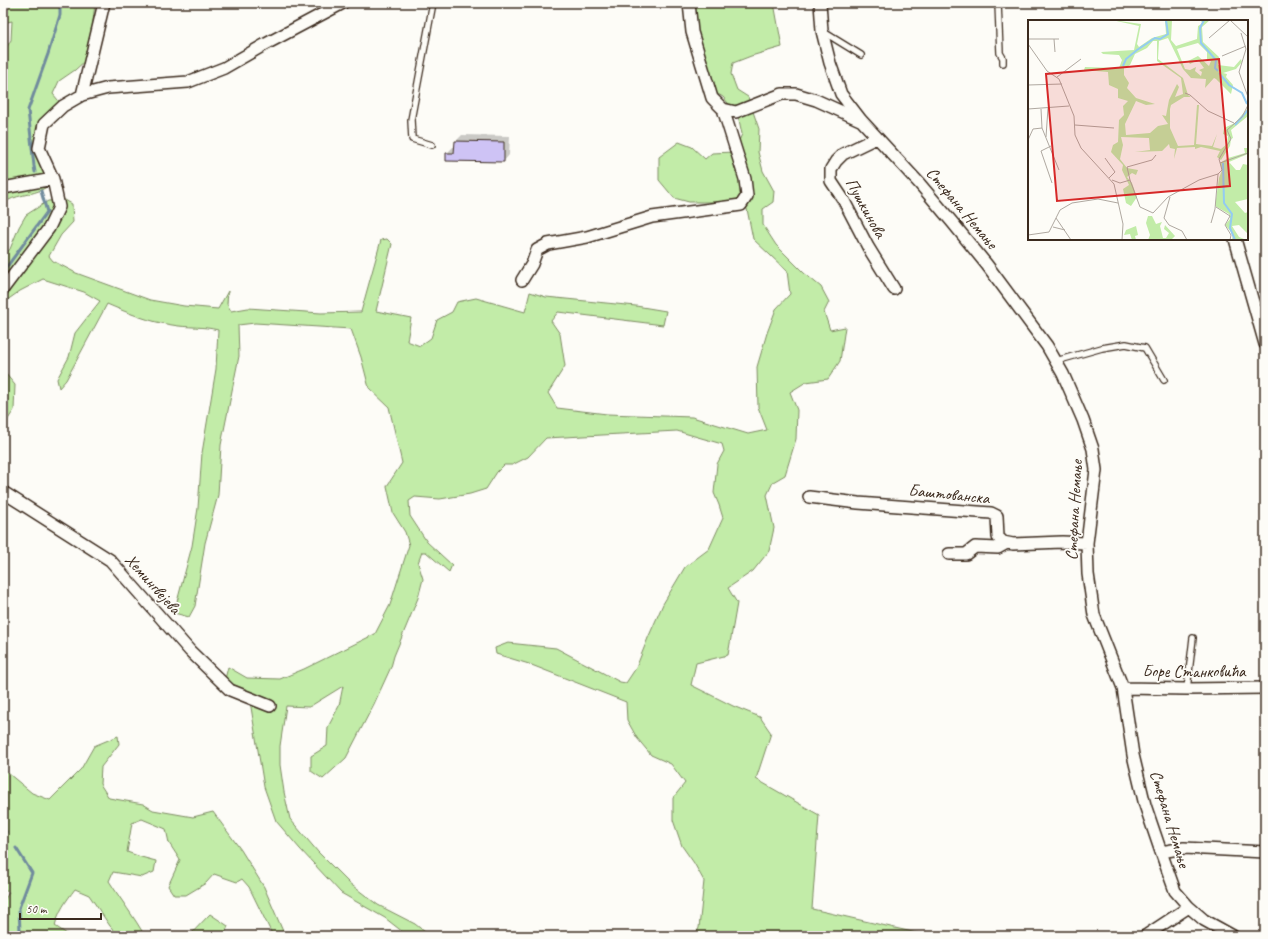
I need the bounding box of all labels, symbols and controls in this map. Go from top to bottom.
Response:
inset map [1028,20,1248,240]
street label: Стефана Немање [922,163,1003,254]
street label: Пушкинова [841,174,892,243]
street label: Стефана Немање [1061,458,1087,561]
street label: Баштованска [907,479,992,509]
street label: Хемингвејева [121,550,186,619]
street label: Боре Станковића [1143,661,1247,682]
street label: Стефана Немање [1145,768,1195,871]
scale bar [20,895,101,921]
text: 50 m [26,901,48,917]

